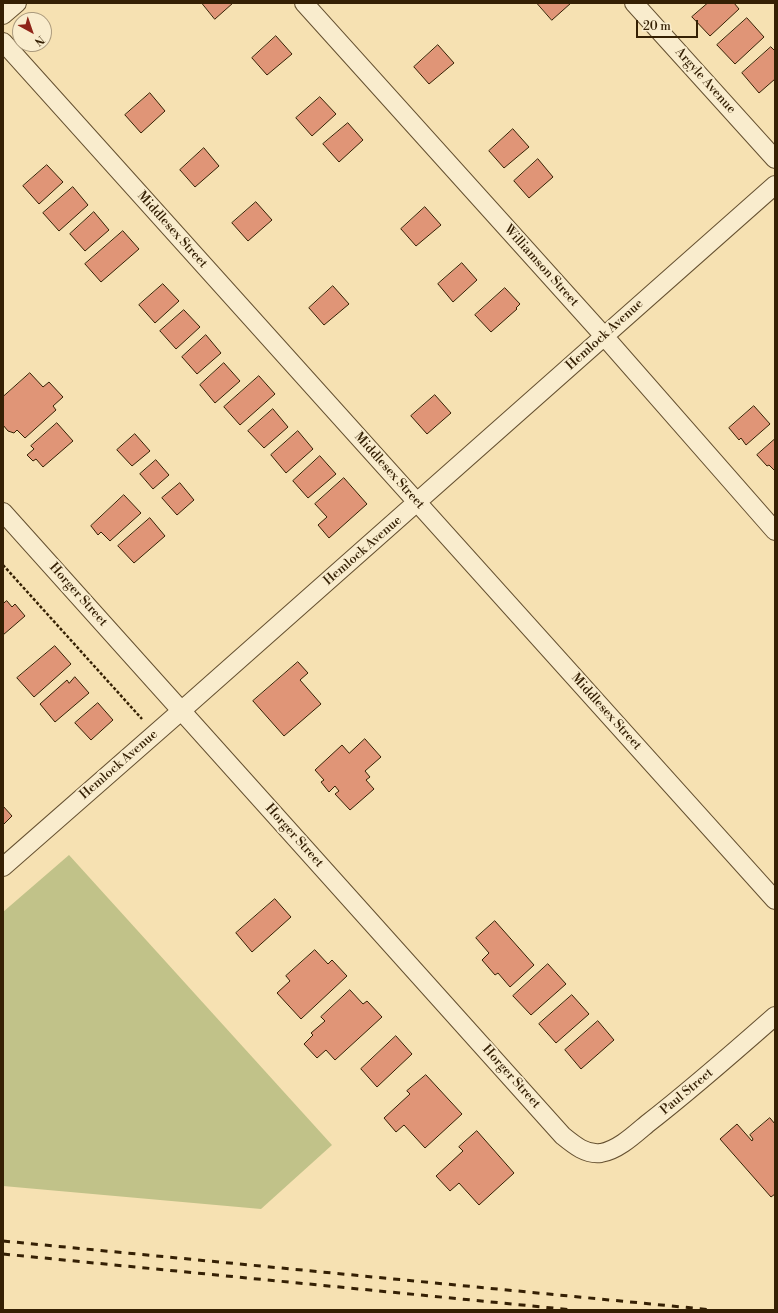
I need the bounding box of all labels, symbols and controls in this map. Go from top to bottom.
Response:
north arrow [12,12,52,52]
scale bar [638,12,700,38]
text: 20 m [643,19,671,34]
text: N [31,32,47,49]
street label: Argyle Avenue [671,45,739,117]
street label: Middlesex Street [134,188,210,272]
street label: Williamson Street [500,222,582,310]
street label: Hemlock Avenue [563,296,647,374]
street label: Middlesex Street [351,429,427,513]
street label: Hemlock Avenue [321,513,405,589]
street label: Horger Street [45,560,111,630]
street label: Middlesex Street [568,670,644,754]
street label: Hemlock Avenue [77,727,161,803]
street label: Horger Street [261,801,327,871]
street label: Horger Street [478,1042,544,1112]
street label: Paul Street [657,1065,717,1119]

